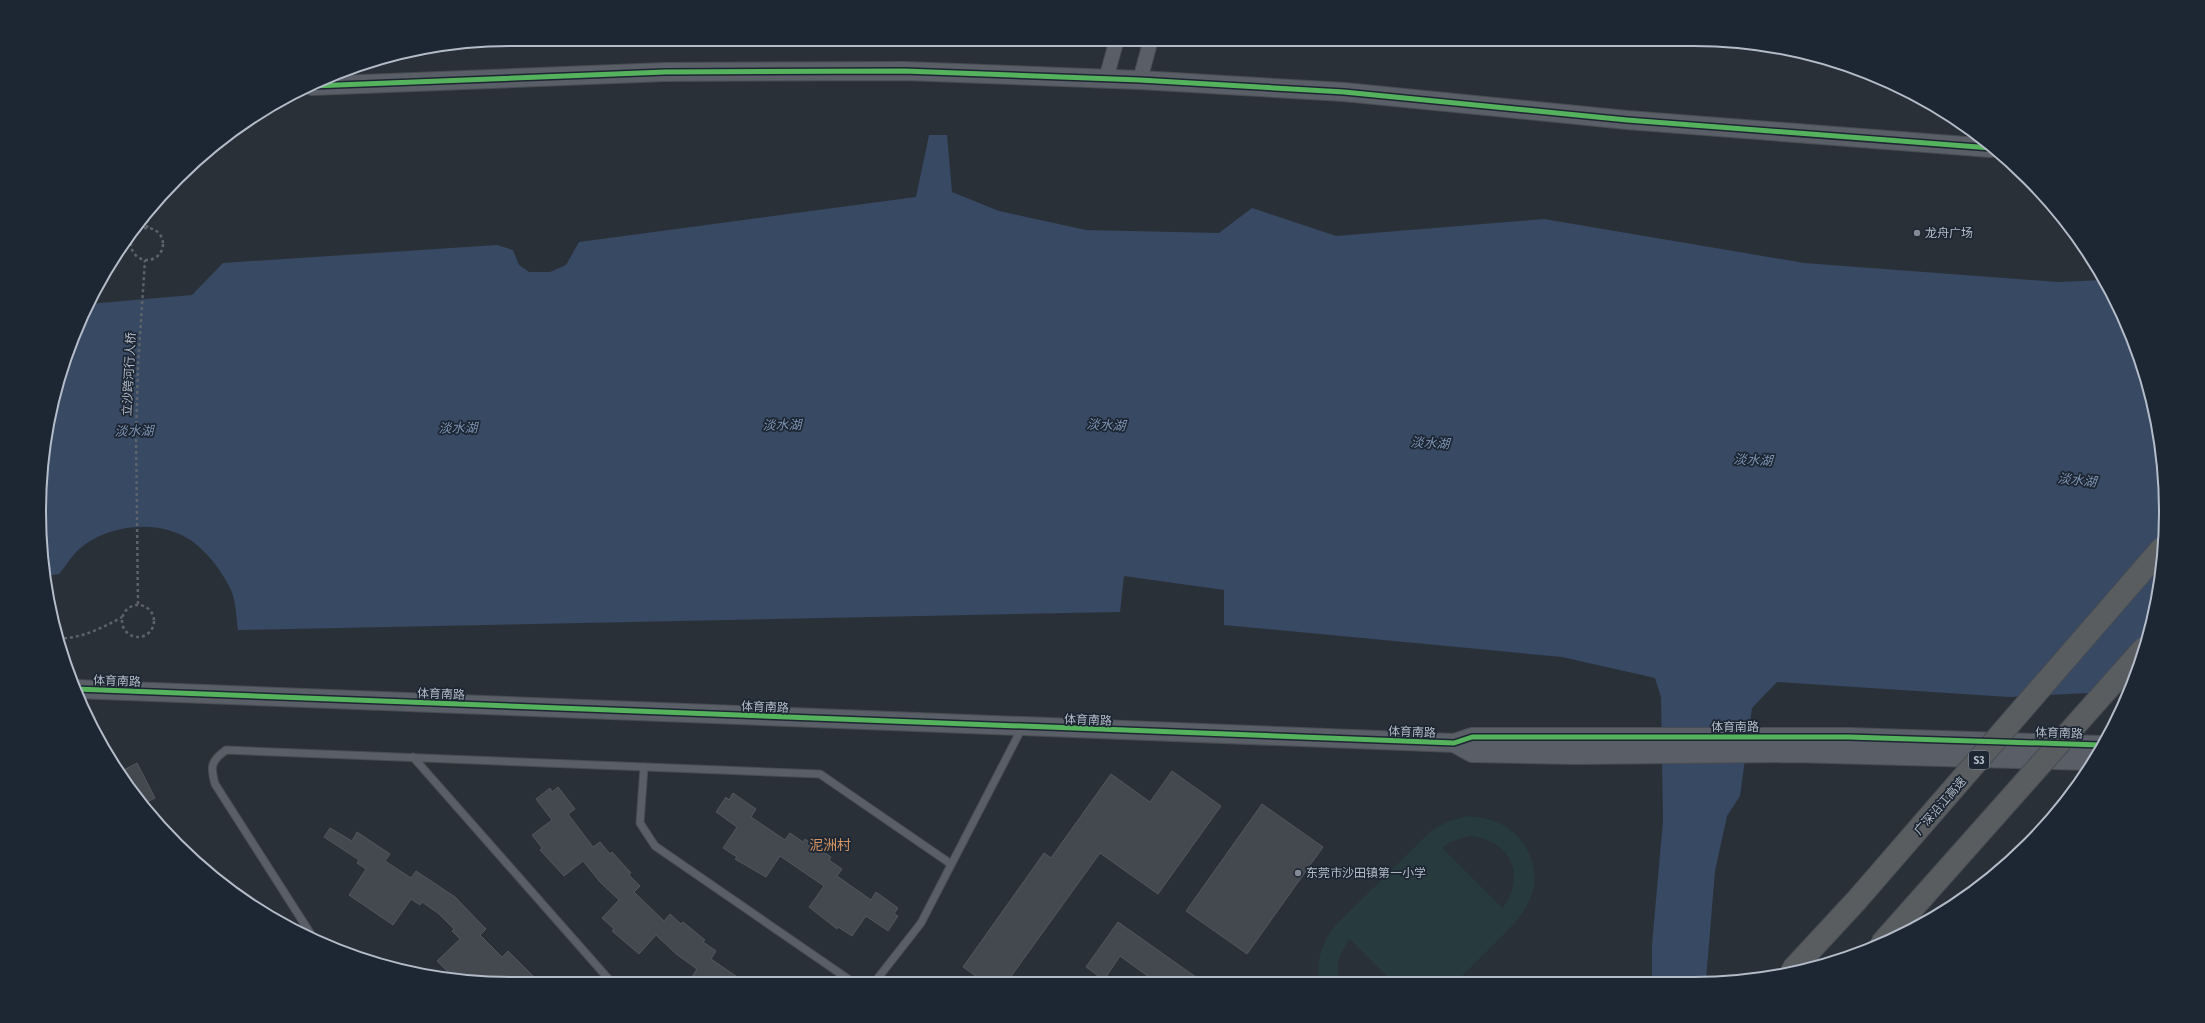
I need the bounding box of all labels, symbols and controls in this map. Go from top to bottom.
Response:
place label: 龙舟广场 [1925,226,1973,240]
marker: 龙舟广场 [1912,228,1922,238]
street label: 立沙跨河行人桥 [120,332,138,416]
water label: 淡水湖 [1086,416,1128,434]
water label: 淡水湖 [762,417,804,433]
water label: 淡水湖 [438,420,480,436]
water label: 淡水湖 [114,423,156,439]
water label: 淡水湖 [1410,434,1452,452]
water label: 淡水湖 [1733,451,1775,469]
water label: 淡水湖 [2057,471,2099,490]
street label: 体育南路 [93,673,141,689]
street label: 体育南路 [417,686,465,702]
street label: 体育南路 [741,699,789,715]
street label: 体育南路 [1064,712,1112,728]
street label: 体育南路 [1711,720,1759,734]
street label: 体育南路 [1388,724,1436,740]
street label: 体育南路 [2035,725,2083,741]
road number: S3 [1969,751,1989,769]
street label: 广深沿江高速 [1911,774,1969,838]
district label: 泥洲村 [809,837,851,854]
place label: 东莞市沙田镇第一小学 [1306,866,1426,880]
marker: 东莞市沙田镇第一小学 [1293,868,1303,878]

